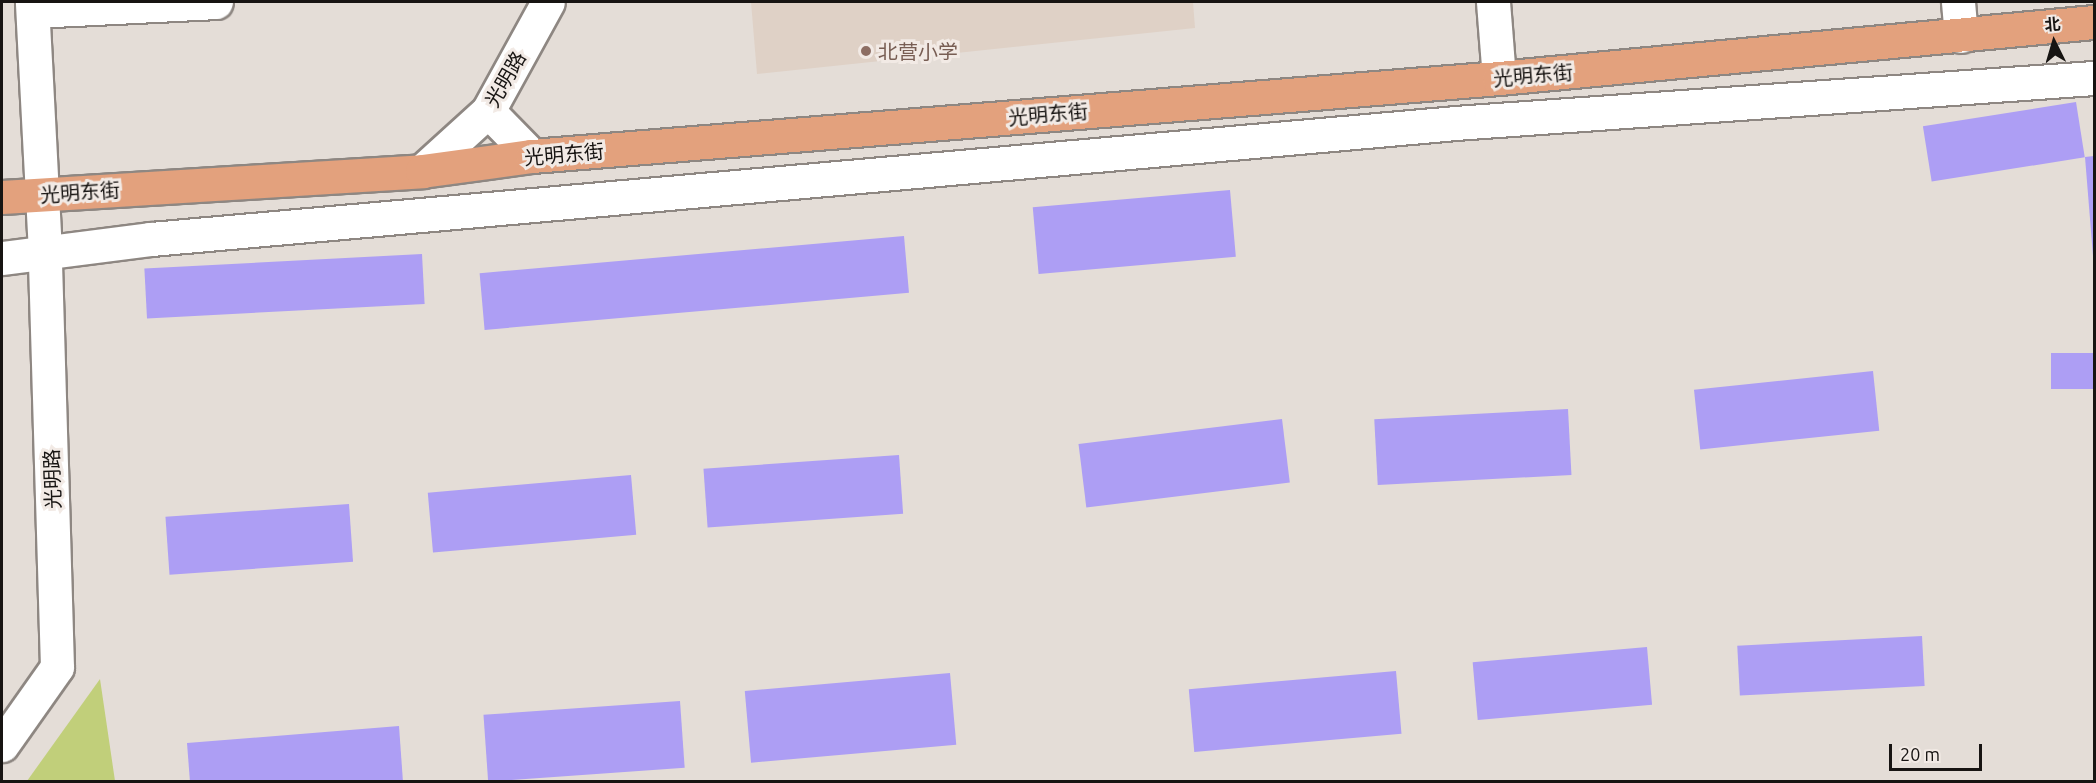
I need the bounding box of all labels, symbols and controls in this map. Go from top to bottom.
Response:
north arrow [2024,12,2084,72]
text: 北 [2044,14,2061,34]
place label: 北营小学 [878,39,958,63]
marker: 北营小学 [859,44,873,58]
street label: 光明路 [480,47,530,111]
street label: 光明东街 [1492,60,1574,90]
street label: 光明东街 [1007,99,1089,129]
street label: 光明东街 [523,139,605,169]
street label: 光明东街 [39,177,121,207]
street label: 光明路 [39,449,65,509]
scale bar [1892,732,1985,770]
text: 20 m [1900,744,1940,764]

